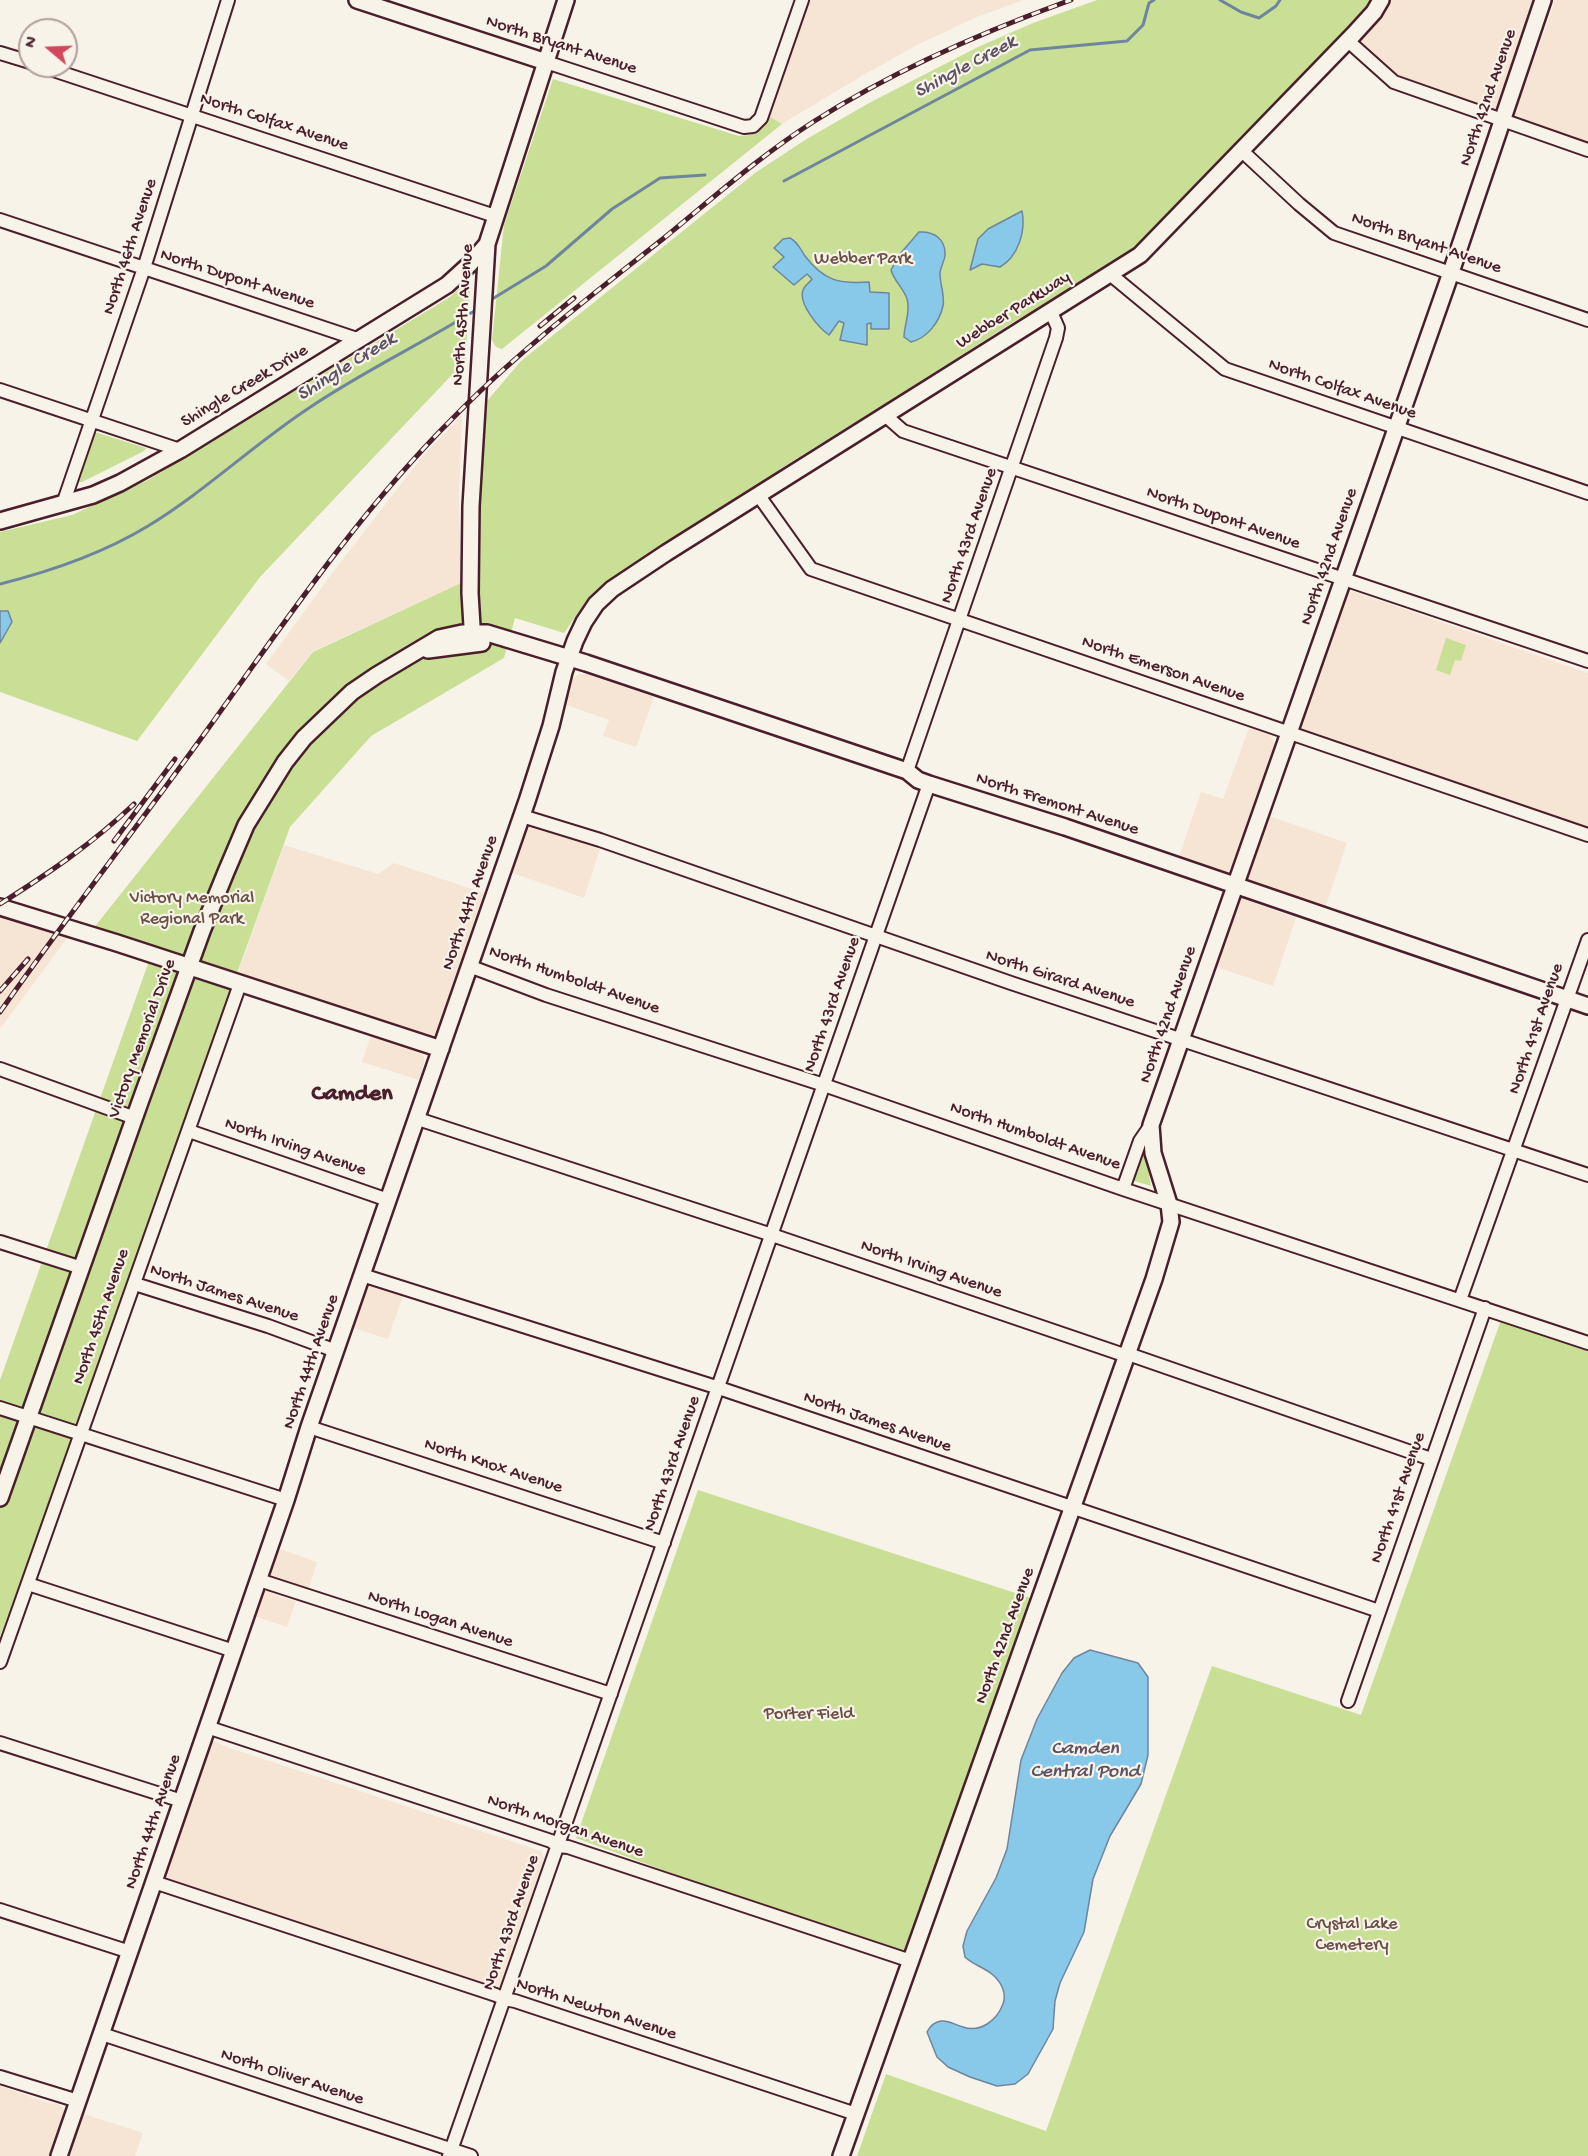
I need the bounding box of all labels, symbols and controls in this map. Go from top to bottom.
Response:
street label: North Bryant Avenue [483,11,639,81]
north arrow [18,18,78,78]
street label: North 42nd Avenue [1455,27,1523,169]
water label: Shingle Creek [911,31,1021,105]
text: N [22,35,43,51]
street label: North Colfax Avenue [197,89,351,157]
street label: North 46th Avenue [99,176,163,318]
street label: North Bryant Avenue [1348,208,1504,280]
street label: North 45th Avenue [448,243,480,387]
street label: North Dupont Avenue [157,245,317,315]
park label: Webber Park [814,249,912,271]
street label: Webber Parkway [953,267,1075,355]
water label: Shingle Creek [293,328,401,408]
street label: Shingle Creek Drive [178,341,312,433]
street label: North Colfax Avenue [1265,355,1419,425]
street label: North 43rd Avenue [937,465,1003,607]
street label: North Dupont Avenue [1143,483,1303,555]
street label: North 42nd Avenue [1296,486,1364,628]
street label: North Emerson Avenue [1078,632,1248,708]
street label: North Fremont Avenue [973,768,1141,842]
street label: North 44th Avenue [438,833,504,973]
park label: Victory Memorial Regional Park [130,888,254,930]
street label: North 43rd Avenue [800,934,866,1076]
street label: North Humboldt Avenue [486,942,662,1020]
street label: North 42nd Avenue [1135,944,1203,1086]
street label: North Girard Avenue [983,946,1137,1014]
street label: Victory Memorial Drive [104,956,182,1122]
street label: North 41st Avenue [1505,961,1569,1097]
district label: Camden [311,1081,393,1109]
street label: North Humboldt Avenue [947,1098,1123,1176]
street label: North Irving Avenue [221,1114,369,1182]
street label: North Irving Avenue [857,1236,1005,1304]
street label: North 45th Avenue [69,1246,135,1388]
street label: North James Avenue [147,1260,301,1328]
street label: North 44th Avenue [279,1292,345,1432]
street label: North James Avenue [800,1387,954,1459]
street label: North 43rd Avenue [640,1393,706,1535]
street label: North 41st Avenue [1367,1430,1431,1566]
street label: North Knox Avenue [421,1434,565,1500]
street label: North 42nd Avenue [971,1565,1041,1707]
street label: North Logan Avenue [364,1586,516,1654]
park label: Porter Field [764,1704,854,1726]
water label: Camden Central Pond [1031,1738,1139,1785]
street label: North 44th Avenue [121,1752,187,1892]
street label: North Morgan Avenue [484,1790,646,1864]
street label: North 43rd Avenue [479,1852,545,1994]
park label: Crystal Lake Cemetery [1306,1914,1398,1956]
street label: North Newton Avenue [513,1974,679,2046]
street label: North Oliver Avenue [218,2045,366,2111]

